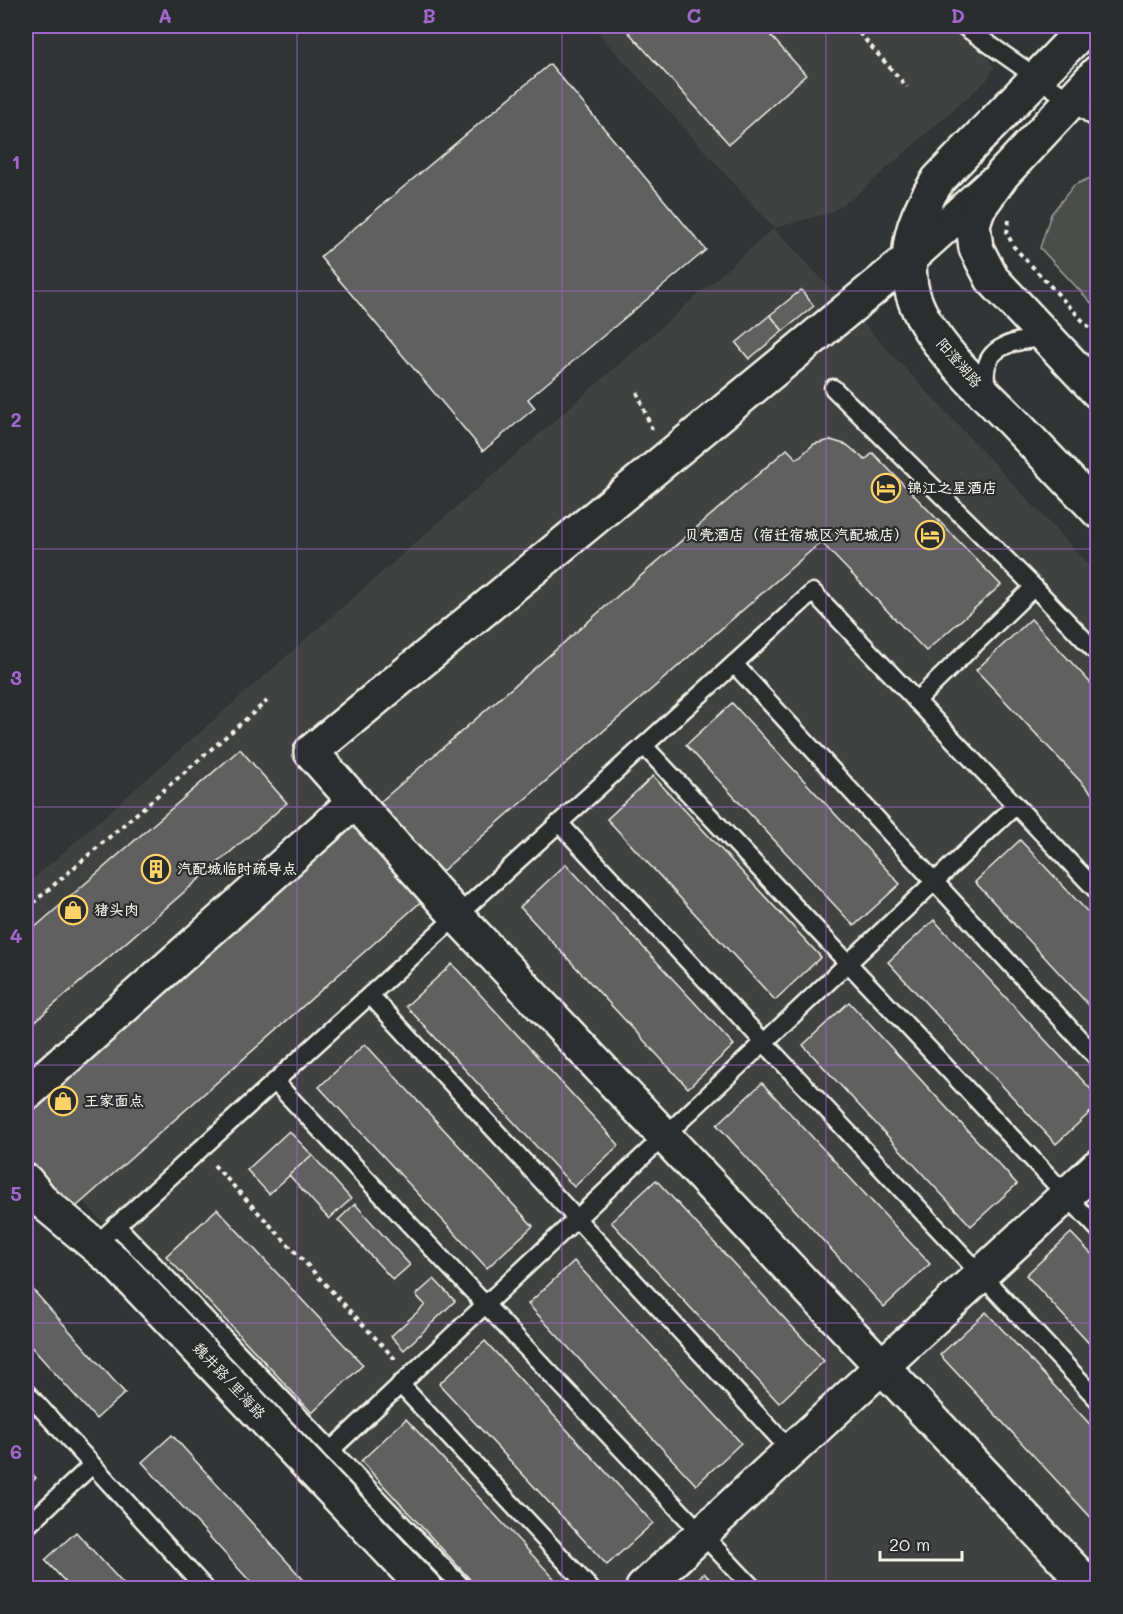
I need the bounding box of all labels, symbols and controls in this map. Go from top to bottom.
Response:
text: A [158,2,172,28]
text: B [422,2,436,28]
text: C [687,2,702,28]
text: D [951,2,965,28]
text: 1 [12,148,20,174]
street label: 阳澄湖路 [933,333,987,392]
text: 2 [10,406,22,432]
hotel icon: 锦江之星酒店 [870,472,902,504]
place label: 锦江之星酒店 [907,477,997,497]
hotel icon: 贝壳酒店（宿迁宿城区汽配城店） [914,519,946,551]
place label: 贝壳酒店（宿迁宿城区汽配城店） [684,524,909,544]
text: 3 [10,664,22,690]
building icon: 汽配城临时疏导点 [140,853,172,885]
place label: 汽配城临时疏导点 [177,858,297,878]
shop icon: 猪头肉 [57,894,89,926]
place label: 猪头肉 [94,899,139,919]
text: 4 [10,922,23,948]
shop icon: 王家面点 [47,1085,79,1117]
place label: 王家面点 [84,1090,144,1110]
text: 5 [10,1180,22,1206]
street label: 魏井路/里海路 [189,1338,270,1423]
text: 6 [10,1438,22,1464]
scale bar [880,1524,962,1562]
text: 20 m [889,1532,930,1556]

